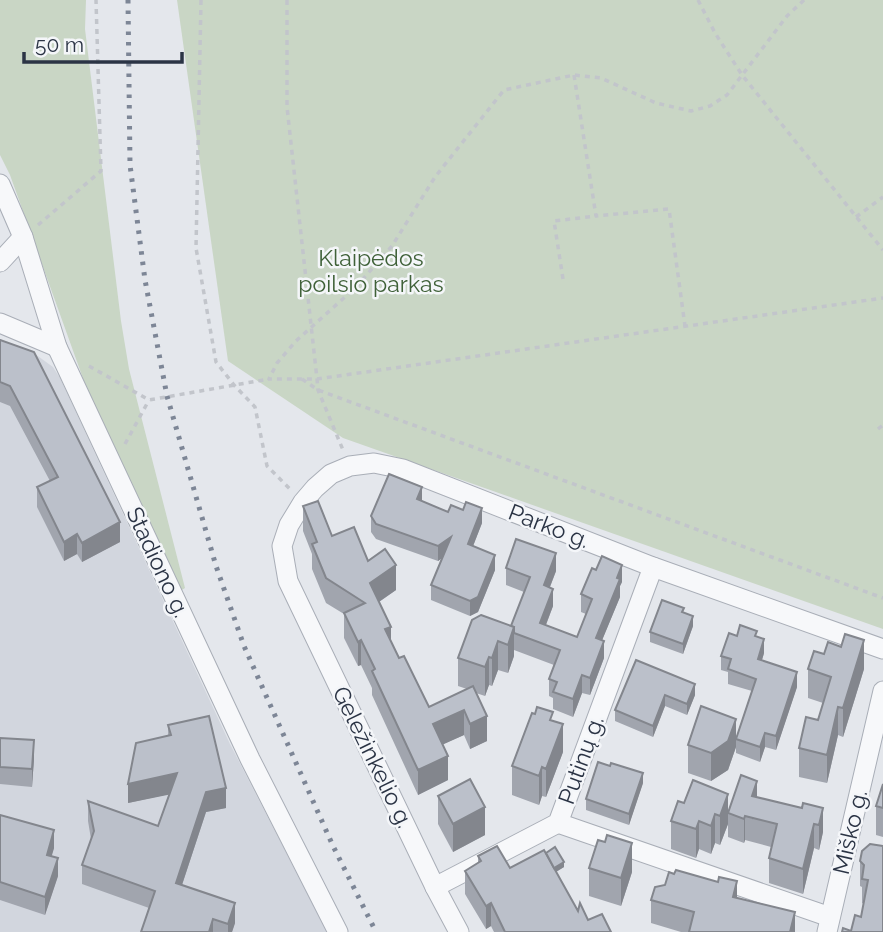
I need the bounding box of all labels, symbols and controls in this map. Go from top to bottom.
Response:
scale bar [24,21,182,65]
text: 50 m [35,32,84,57]
park label: Klaipėdos poilsio parkas [298,244,444,297]
street label: Parko g. [505,498,593,553]
street label: Stadiono g. [121,502,196,621]
street label: Geležinkelio g. [328,682,419,832]
street label: Putinų g. [552,712,609,808]
street label: Miško g. [827,787,872,877]

